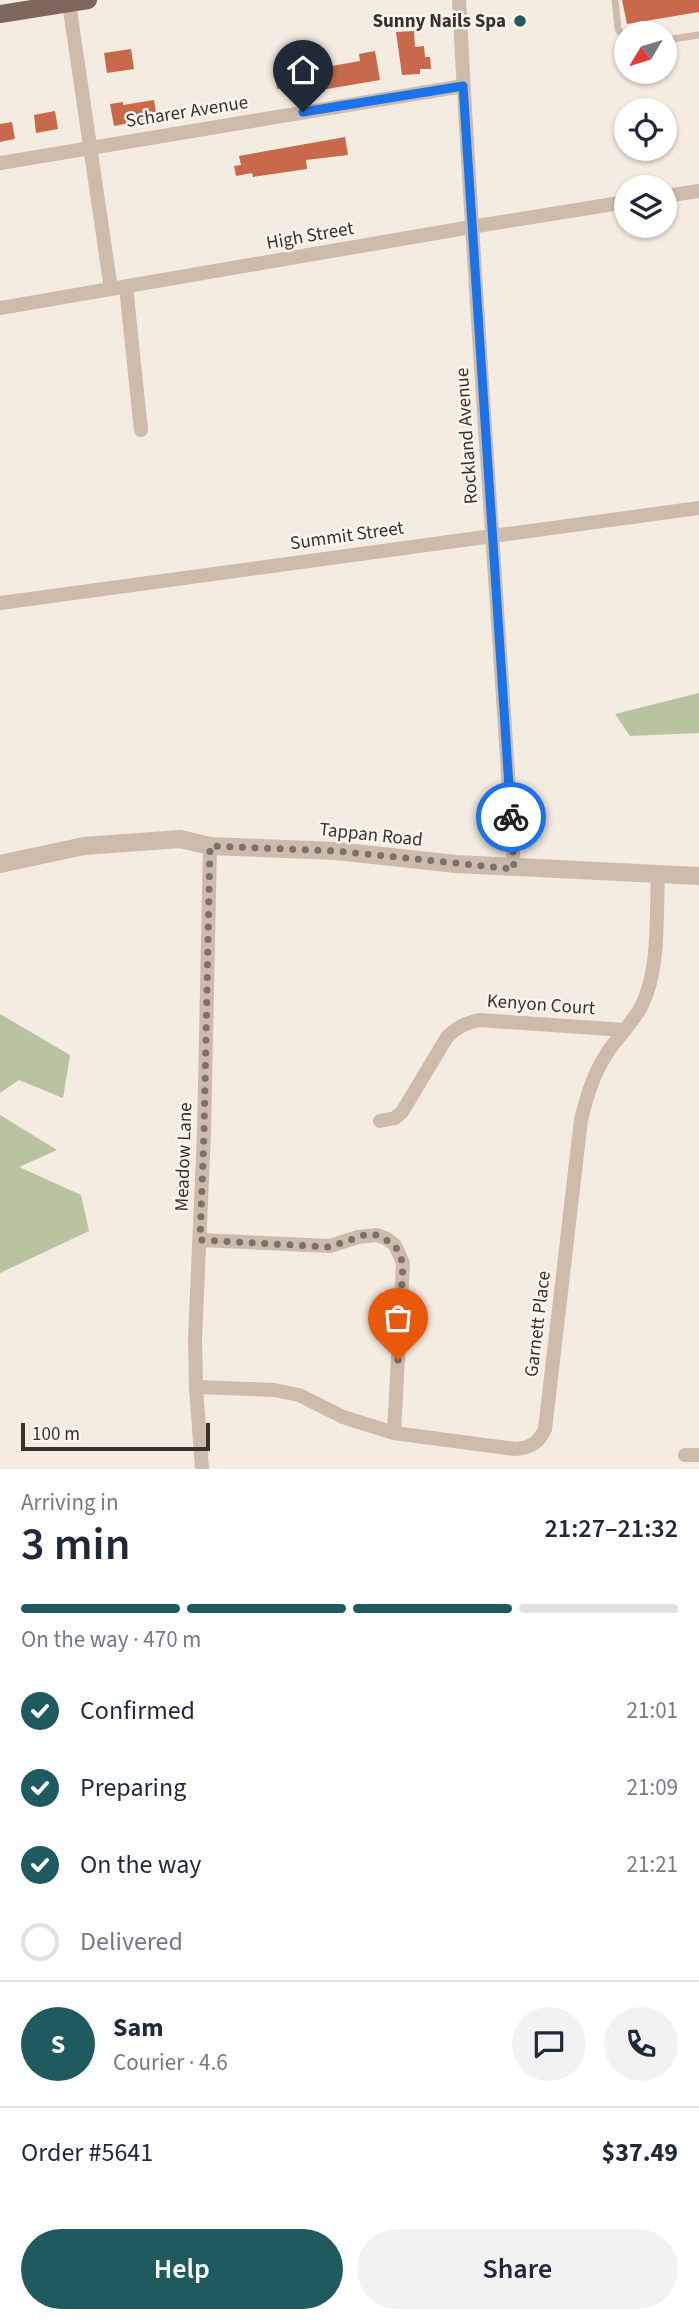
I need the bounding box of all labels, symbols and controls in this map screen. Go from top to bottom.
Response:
place label: Sunny Nails Spa [372,8,506,35]
marker: Sunny Nails Spa [512,13,528,29]
north arrow [614,21,677,84]
map controls [614,21,677,238]
pin [273,40,333,112]
icon: home [284,51,322,89]
street label: Scharer Avenue [124,89,250,135]
button: locate [614,98,677,161]
button: layers [614,175,677,238]
street label: High Street [264,215,356,257]
street label: Rockland Avenue [449,367,485,505]
street label: Summit Street [288,515,406,557]
courier [476,782,546,852]
icon: bike [492,798,530,836]
street label: Tappan Road [318,816,424,854]
street label: Kenyon Court [486,988,597,1022]
street label: Meadow Lane [169,1102,199,1212]
street label: Garnett Place [518,1269,558,1379]
pin [368,1288,428,1360]
icon: bag [379,1299,417,1337]
scale bar [21,1420,210,1452]
text: 100 m [32,1421,80,1448]
text: Arriving in [21,1486,119,1519]
text: 21:27–21:32 [545,1510,678,1547]
text: 3 min [21,1512,130,1577]
text: On the way · 470 m [21,1623,201,1656]
icon: check [21,1692,59,1730]
text: Confirmed [80,1692,195,1729]
text: 21:01 [627,1694,678,1727]
icon: check [21,1769,59,1807]
text: Preparing [80,1769,186,1806]
text: 21:09 [627,1771,678,1804]
icon: check [21,1846,59,1884]
text: On the way [80,1846,201,1883]
text: 21:21 [627,1848,678,1881]
text: Delivered [80,1923,183,1960]
button: chat [512,2007,586,2081]
button: phone [604,2007,678,2081]
text: Sam [113,2009,163,2046]
text: S [51,2026,65,2063]
text: Courier · 4.6 [113,2046,228,2079]
text: Order #5641 [21,2134,153,2171]
text: $37.49 [602,2134,678,2171]
button: Help [21,2229,343,2309]
button: Share [357,2229,678,2309]

